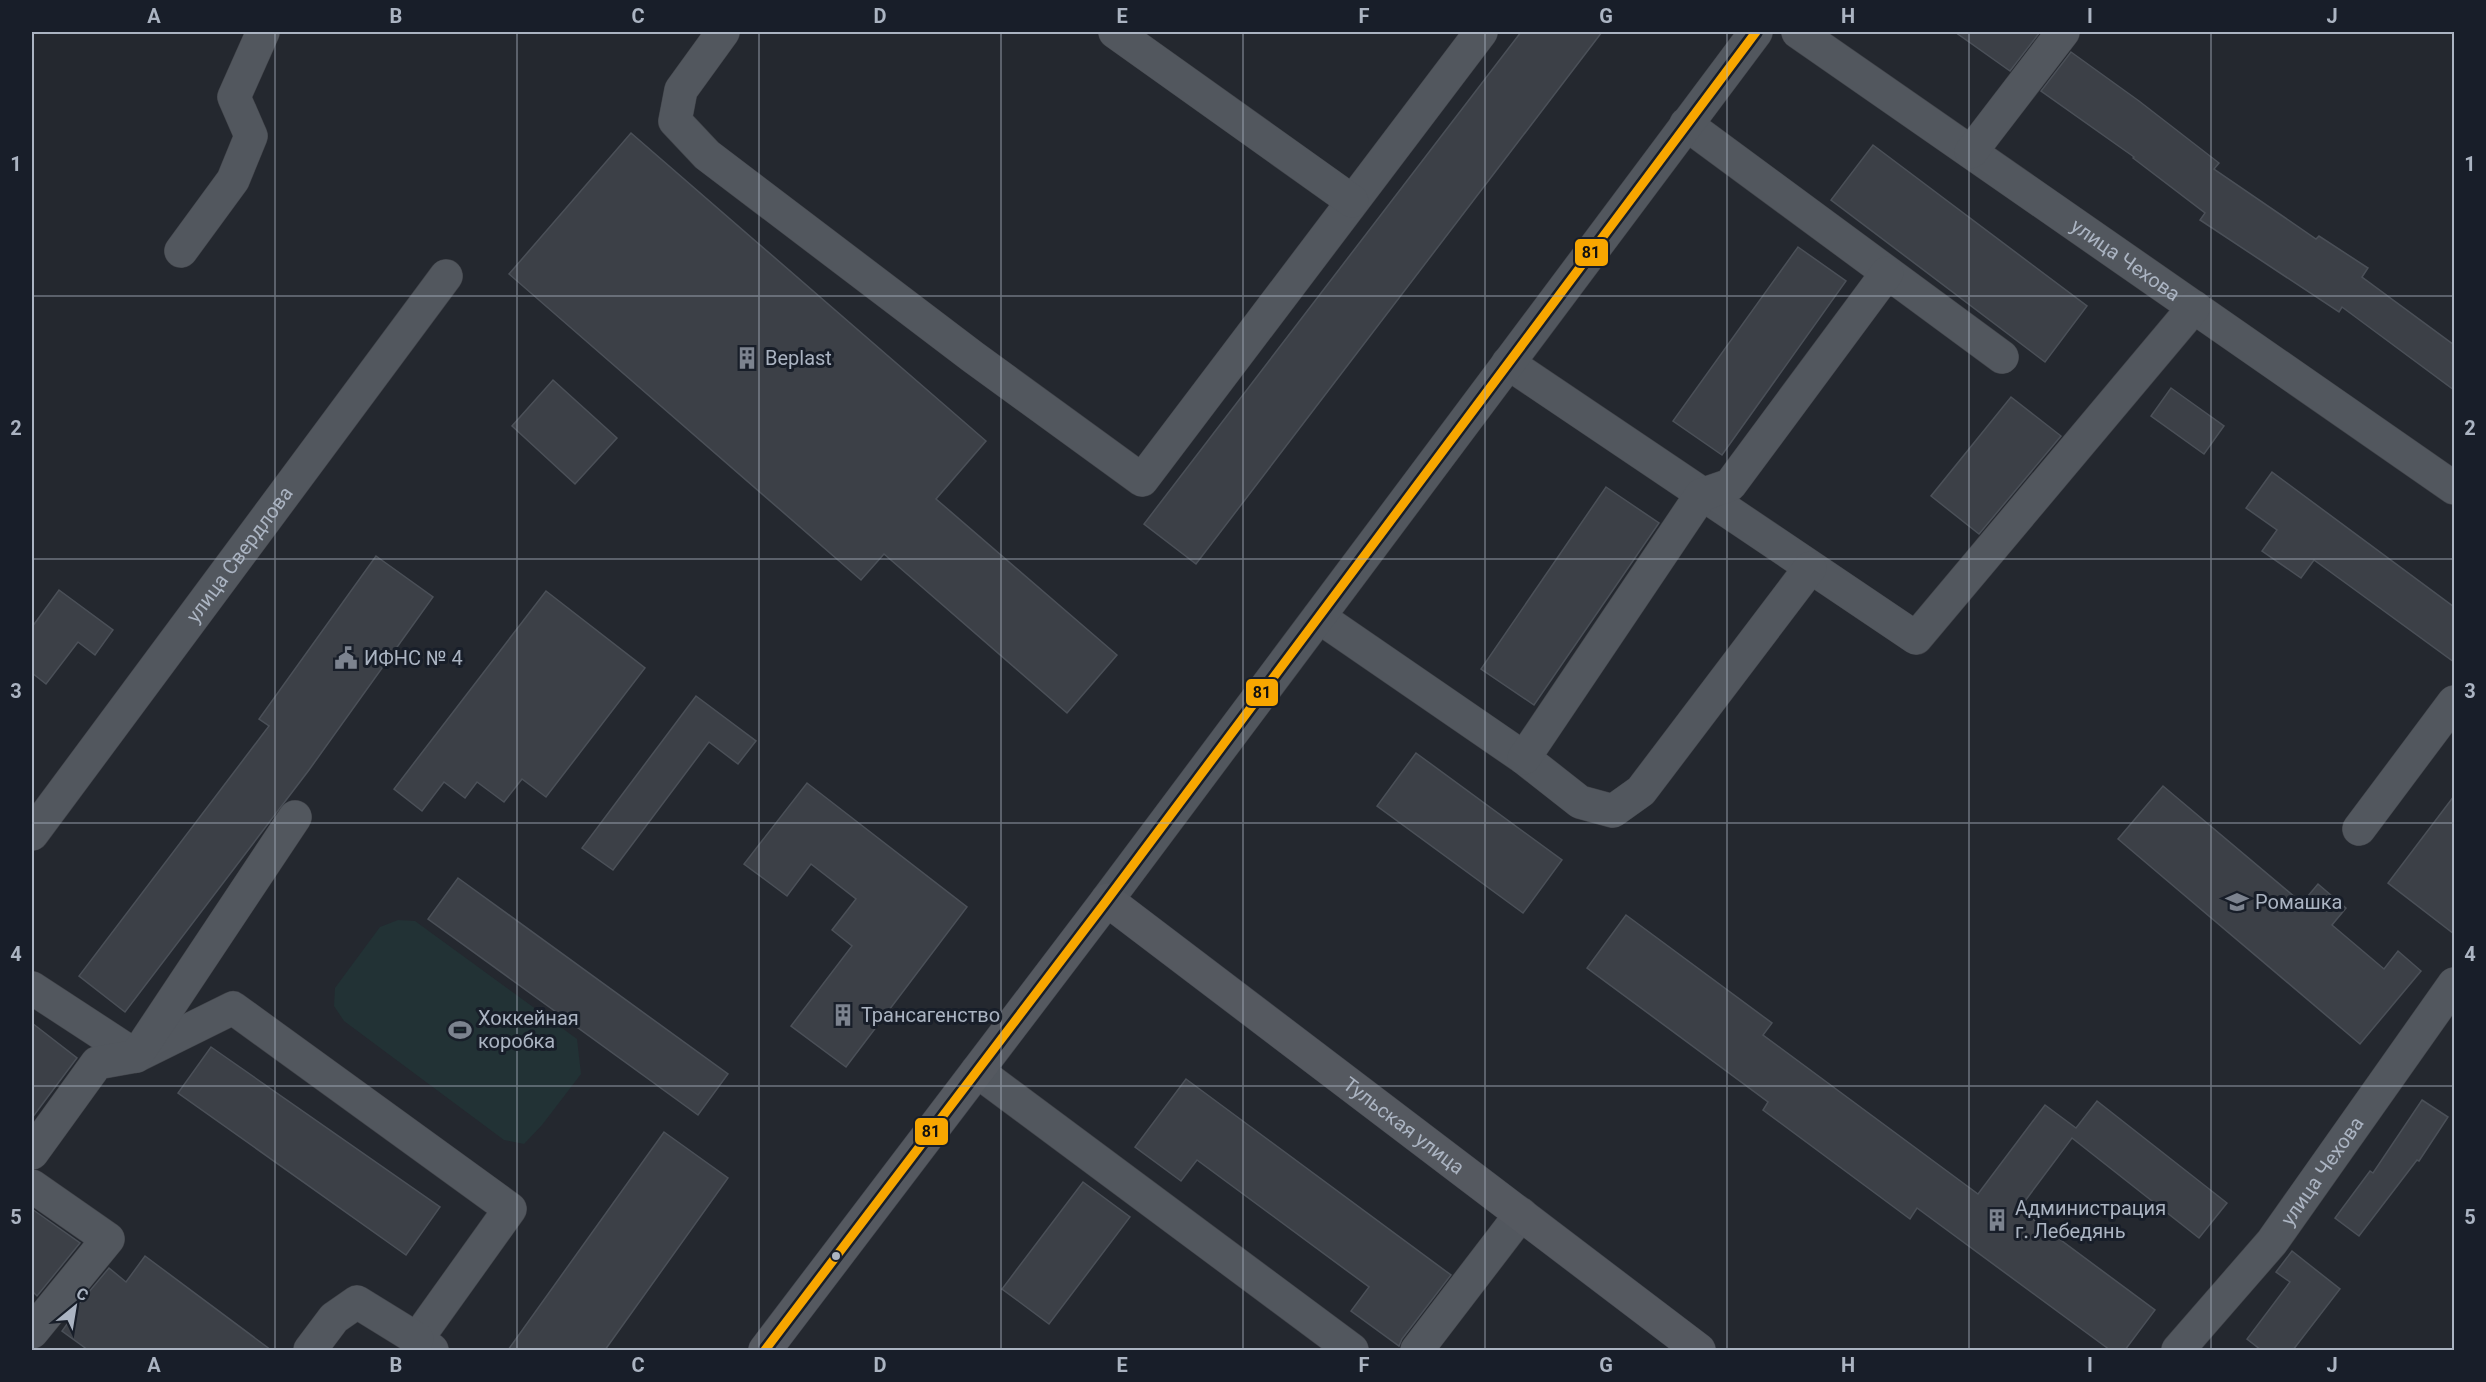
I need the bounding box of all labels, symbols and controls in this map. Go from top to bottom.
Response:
text: A [147,4,161,28]
text: B [390,4,402,28]
text: C [631,4,645,28]
text: D [874,4,887,28]
text: E [1116,4,1128,28]
text: F [1359,4,1370,28]
text: G [1599,4,1613,28]
text: H [1841,4,1855,28]
text: I [2087,4,2093,28]
text: J [2326,4,2338,28]
text: 1 [10,152,22,176]
text: 1 [2464,152,2476,176]
street label: улица Чехова [2066,213,2185,306]
line badge: 81 [1574,238,1609,267]
text: 81 [1582,243,1600,262]
building icon: Beplast [734,345,760,371]
place label: Beplast [765,346,832,370]
text: 2 [10,416,22,440]
text: 2 [2464,416,2476,440]
street label: улица Свердлова [181,482,298,627]
public building icon: ИФНС № 4 [333,645,359,671]
place label: ИФНС № 4 [364,646,463,670]
line badge: 81 [1245,678,1279,707]
text: 3 [10,679,22,703]
text: 3 [2464,679,2476,703]
text: 81 [1253,683,1271,702]
school or university icon: Ромашка [2224,889,2250,915]
place label: Ромашка [2255,890,2342,914]
text: 4 [10,942,22,966]
text: 4 [2464,942,2476,966]
building icon: Трансагенство [830,1002,856,1028]
place label: Трансагенство [861,1003,1000,1027]
place label: Хоккейная коробка [478,1006,579,1053]
sports icon: Хоккейная коробка [447,1017,473,1043]
street label: Тульская улица [1338,1072,1469,1179]
street label: улица Чехова [2275,1112,2369,1230]
line badge: 81 [914,1117,949,1146]
text: 81 [922,1122,940,1141]
place label: Администрация г. Лебедянь [2015,1196,2166,1243]
text: 5 [10,1205,22,1229]
text: 5 [2464,1205,2476,1229]
building icon: Администрация г. Лебедянь [1984,1207,2010,1233]
unlabelled marker [830,1250,842,1262]
north arrow [45,1277,105,1337]
text: С [73,1284,92,1305]
text: A [147,1353,161,1377]
text: B [390,1353,402,1377]
text: C [631,1353,645,1377]
text: D [874,1353,887,1377]
text: E [1116,1353,1128,1377]
text: F [1359,1353,1370,1377]
text: G [1599,1353,1613,1377]
text: H [1841,1353,1855,1377]
text: I [2087,1353,2093,1377]
text: J [2326,1353,2338,1377]

